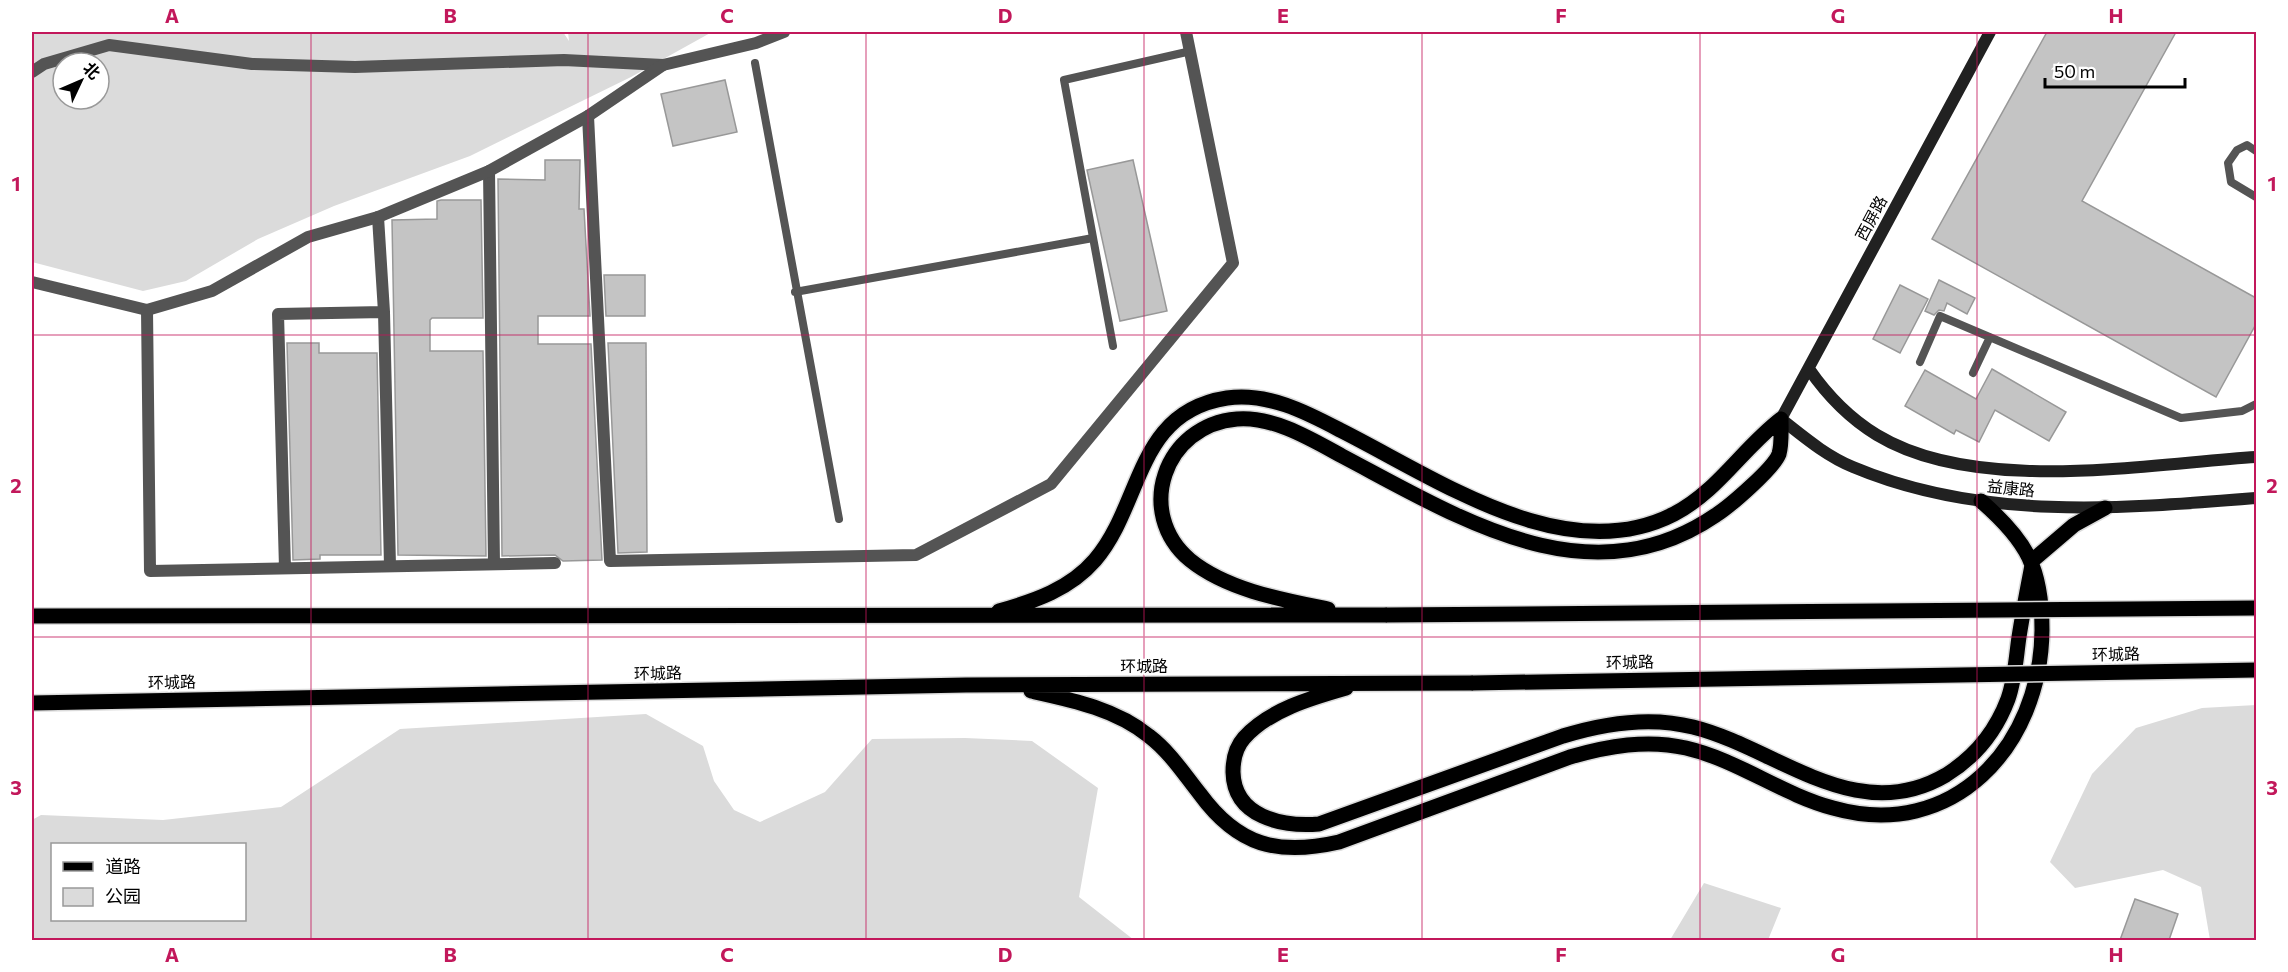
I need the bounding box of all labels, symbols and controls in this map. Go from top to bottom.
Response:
text: A [165,3,179,27]
text: B [443,3,457,27]
text: C [720,3,734,27]
text: D [998,3,1012,27]
text: E [1277,3,1289,27]
text: F [1555,3,1567,27]
text: G [1831,3,1845,27]
text: H [2109,3,2124,27]
north arrow [51,51,111,111]
scale bar [2045,51,2184,89]
text: 北 [80,58,105,83]
text: 50 m [2054,60,2095,82]
text: 1 [11,171,21,195]
text: 1 [2267,171,2277,195]
street label: 西屏路 [1851,192,1890,243]
text: 2 [10,473,22,497]
text: 2 [2266,473,2278,497]
street label: 益康路 [1986,476,2036,499]
street label: 环城路 [2092,644,2140,663]
street label: 环城路 [1606,652,1654,671]
street label: 环城路 [1120,656,1168,675]
street label: 环城路 [634,663,682,682]
street label: 环城路 [148,672,196,691]
text: 3 [10,775,22,799]
text: 3 [2266,775,2278,799]
legend [51,843,246,921]
text: 道路 [105,855,141,877]
text: 公园 [105,885,141,907]
text: A [165,942,179,966]
text: B [443,942,457,966]
text: C [720,942,734,966]
text: D [998,942,1012,966]
text: E [1277,942,1289,966]
text: F [1555,942,1567,966]
text: G [1831,942,1845,966]
text: H [2109,942,2124,966]

